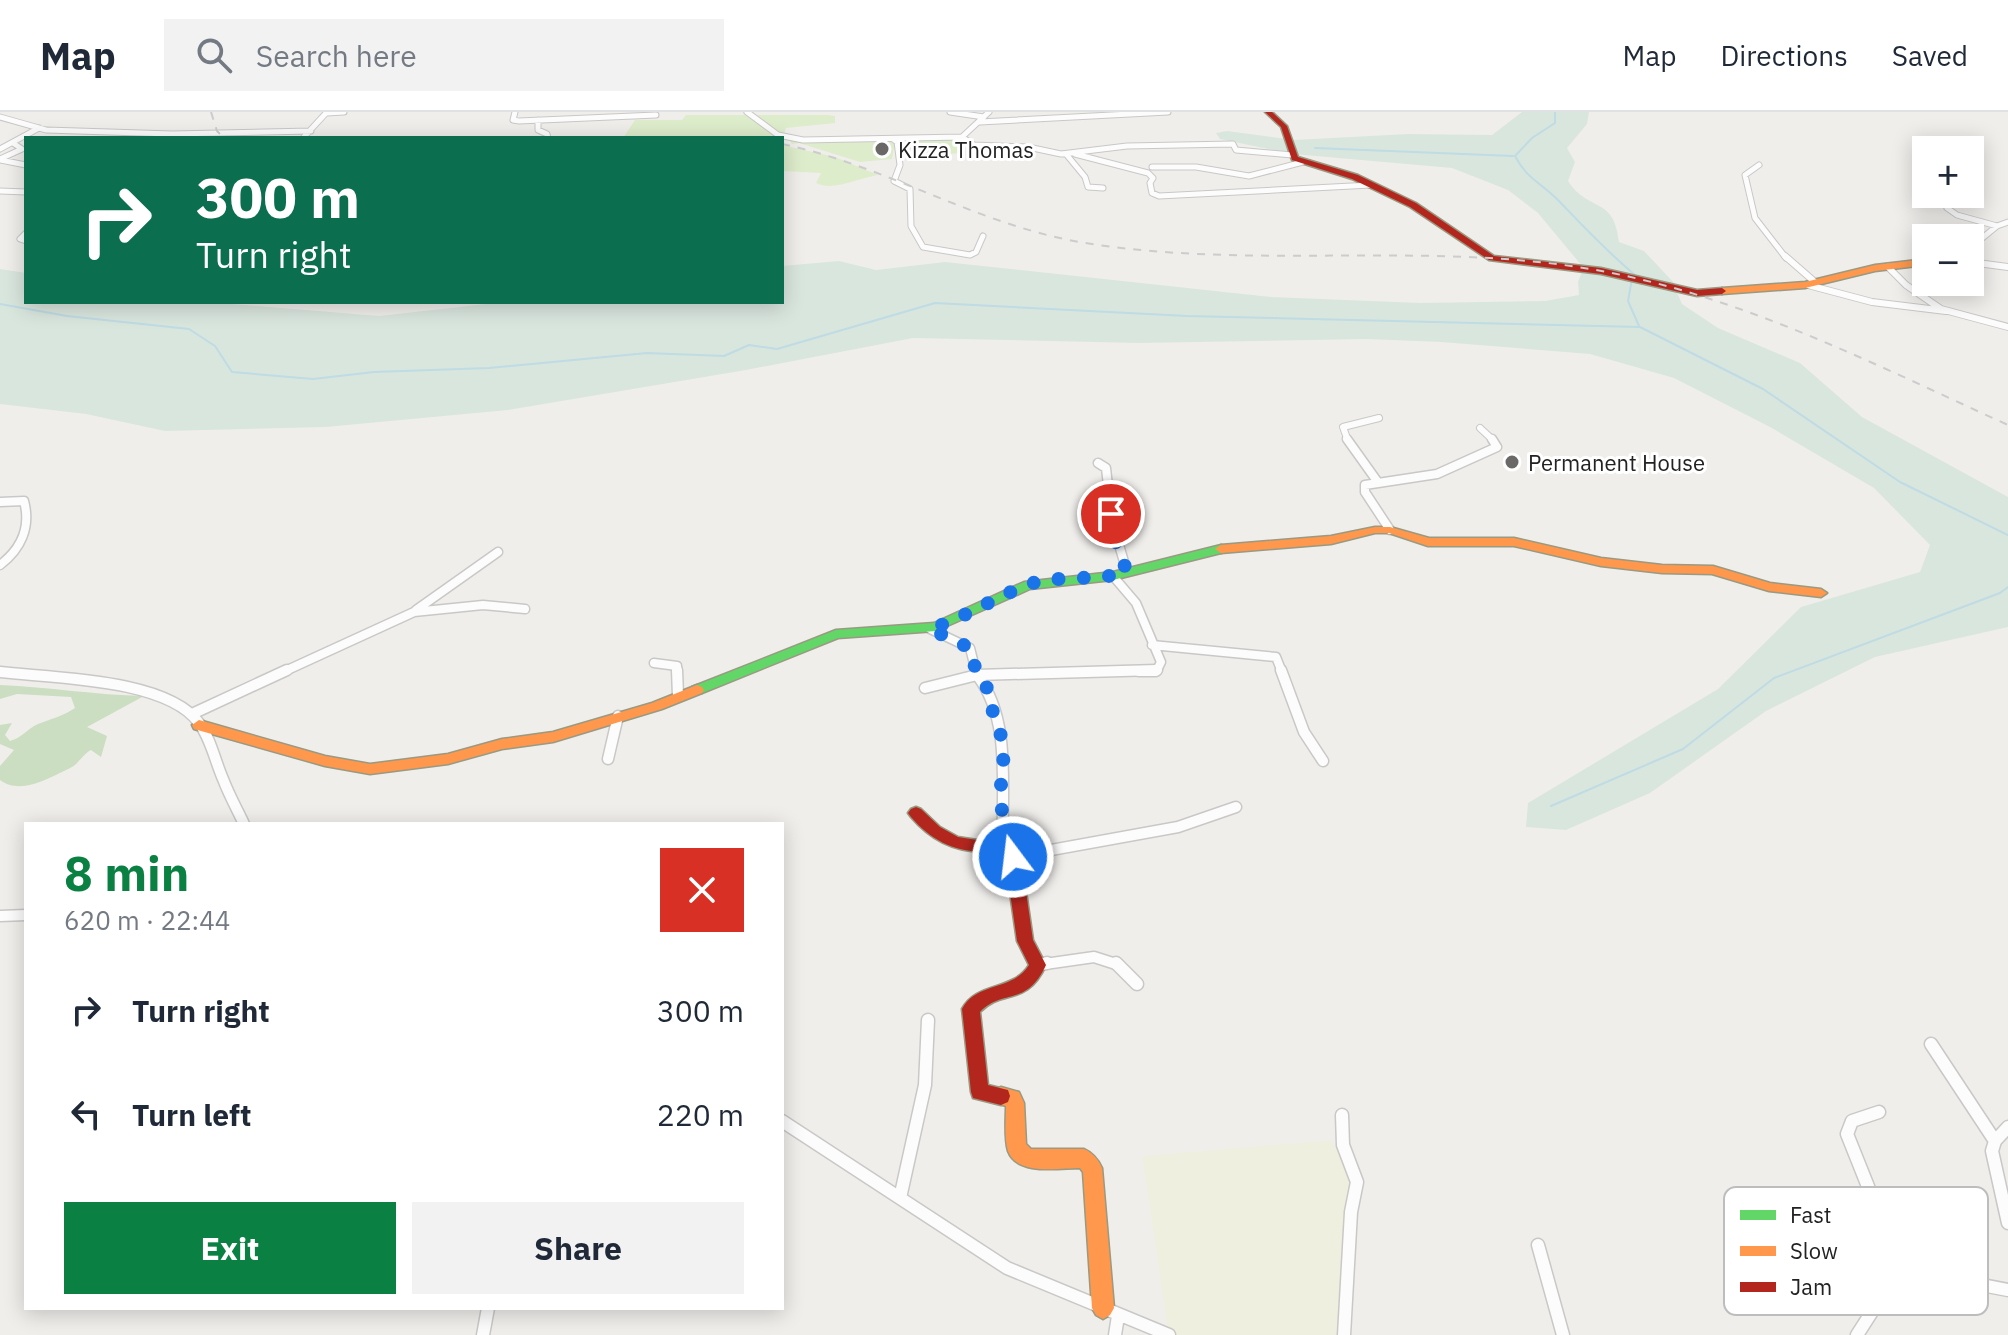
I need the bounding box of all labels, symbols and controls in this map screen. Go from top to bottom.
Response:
search box [164,19,724,91]
text: Map [40,31,116,80]
icon: search [192,33,236,77]
text: Search here [256,36,417,75]
text: Map [1622,37,1676,74]
text: Directions [1720,37,1848,74]
text: Saved [1892,37,1968,74]
place label: Kizza Thomas [898,135,1034,164]
map controls [1912,136,1984,296]
button: + [1912,136,1984,208]
marker: Kizza Thomas [873,140,891,158]
text: 300 m [196,161,360,233]
icon: right [64,168,168,272]
button: − [1912,224,1984,296]
text: Turn right [196,231,352,278]
place label: Permanent House [1528,448,1705,477]
marker: Permanent House [1503,453,1521,471]
pin [1077,480,1145,548]
icon: arrive [1089,492,1133,536]
position arrow [971,815,1055,899]
text: 8 min [64,842,189,904]
button: close [660,848,744,932]
text: 620 m · 22:44 [64,903,230,937]
icon: right [64,988,108,1032]
text: Turn right [132,991,270,1030]
text: 300 m [657,991,744,1030]
icon: left [64,1092,108,1136]
text: Turn left [132,1095,251,1134]
text: 220 m [657,1095,744,1134]
legend [1724,1187,1988,1315]
text: Fast [1790,1200,1831,1229]
button: Exit [64,1202,396,1294]
button: Share [412,1202,744,1294]
text: Slow [1790,1236,1838,1265]
text: Jam [1790,1272,1832,1301]

